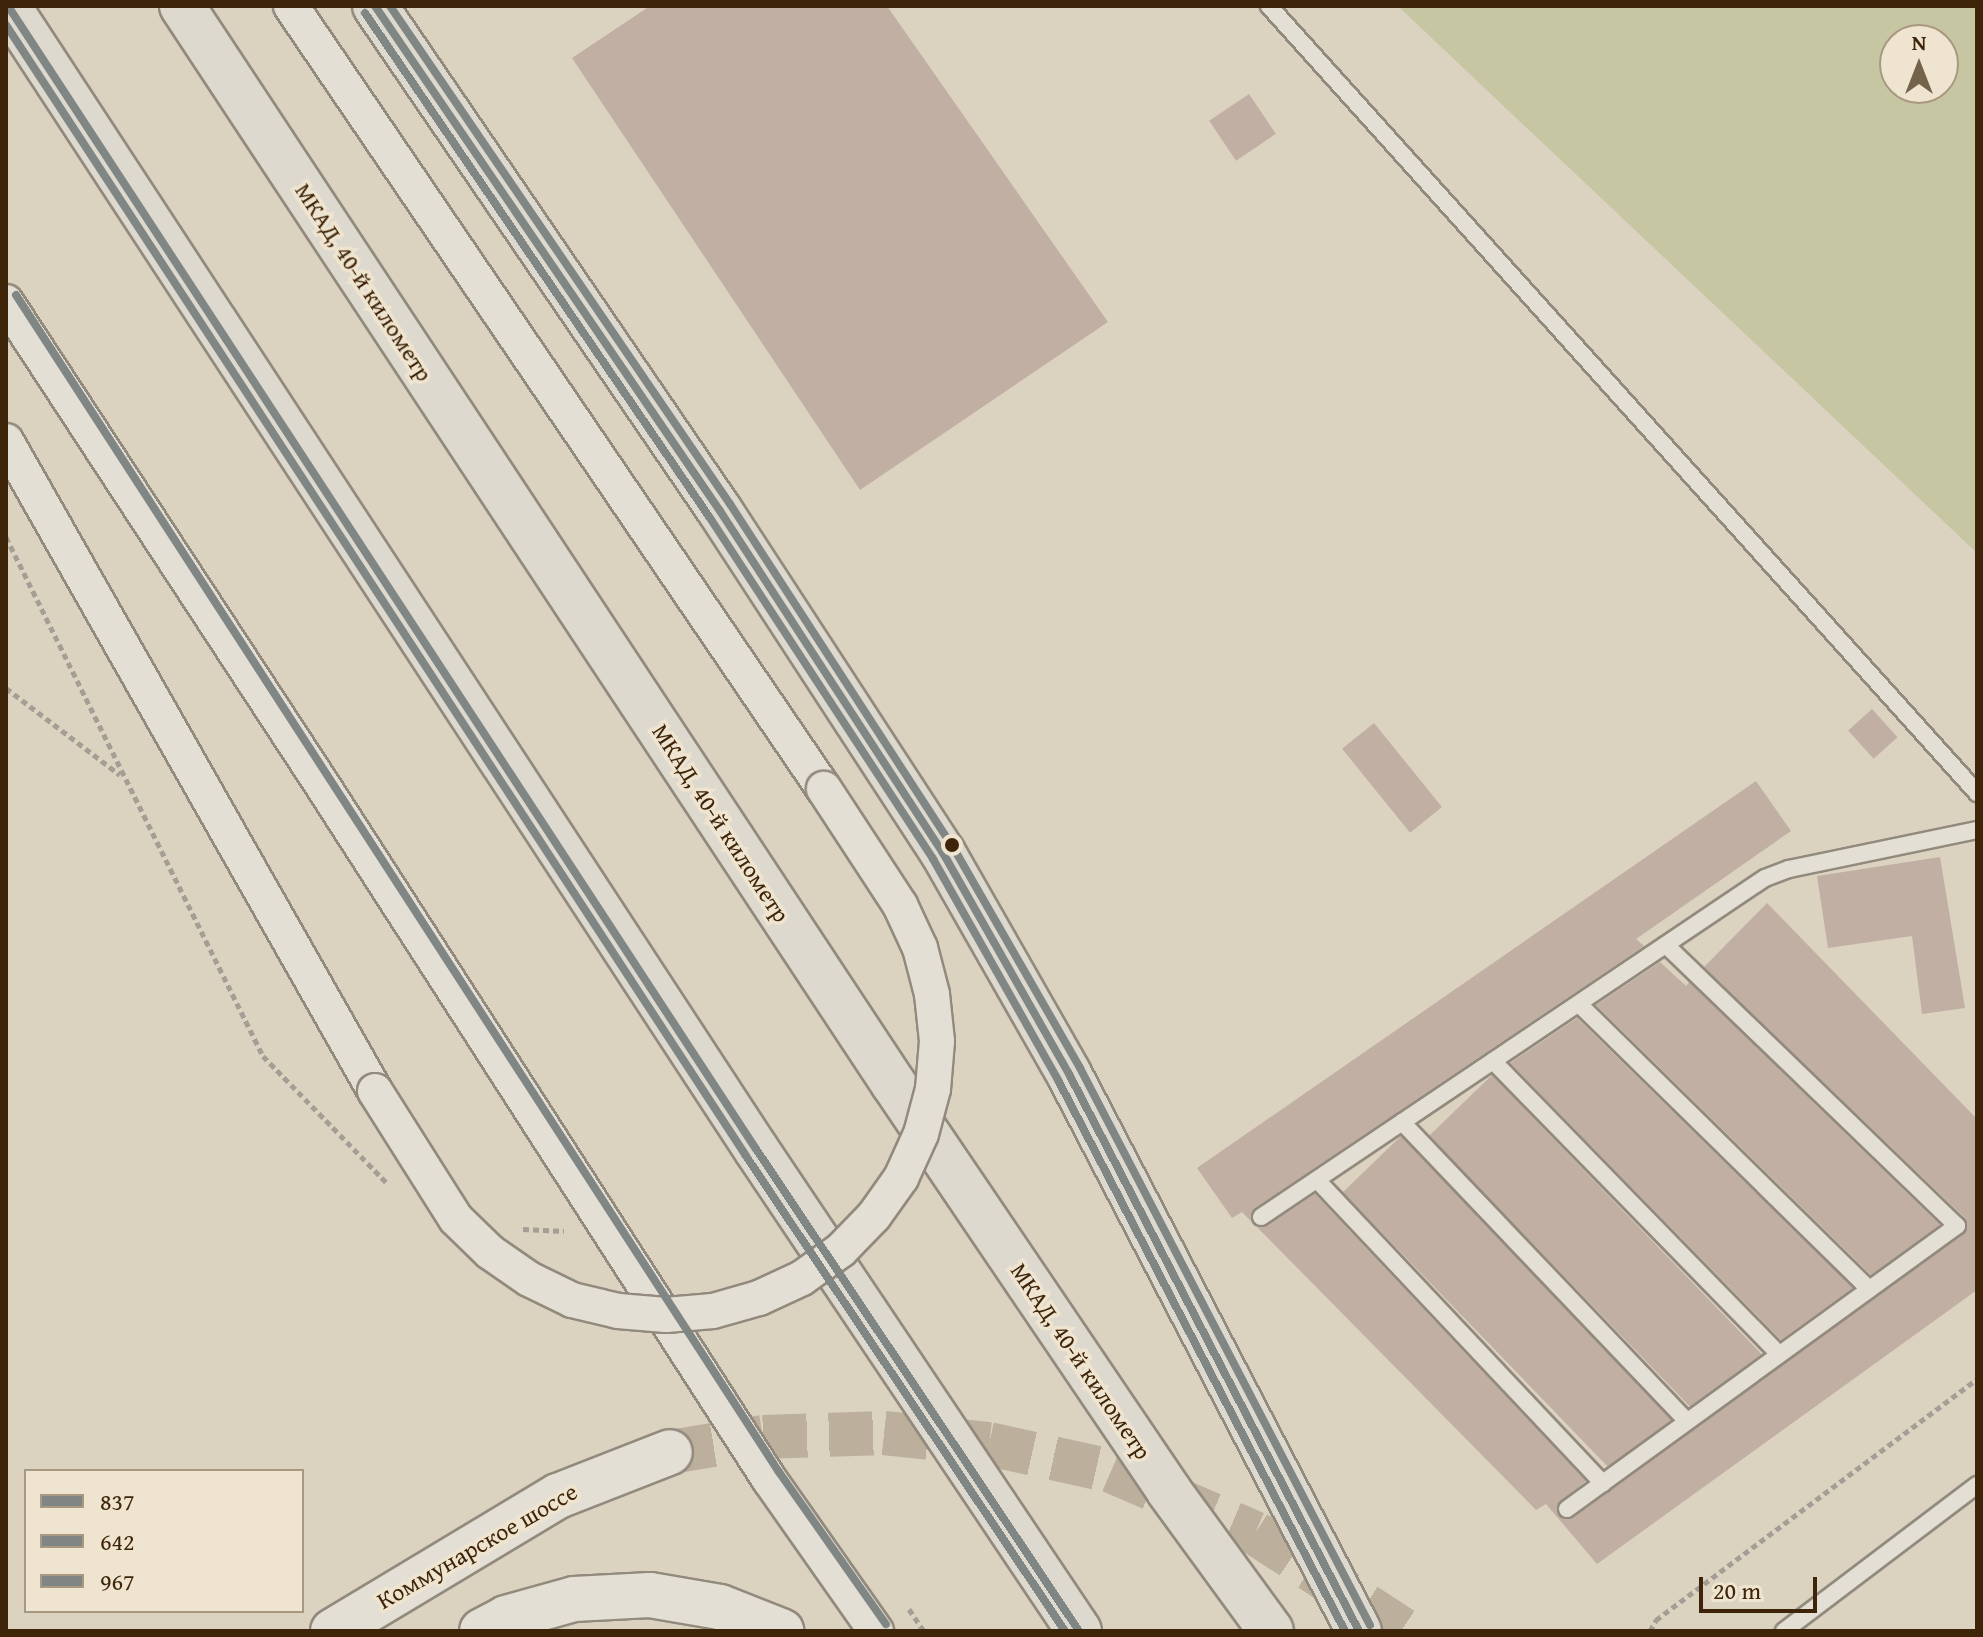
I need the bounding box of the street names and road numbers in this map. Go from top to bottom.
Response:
street label: МКАД, 40-й километр [289,177,439,387]
street label: МКАД, 40-й километр [646,718,796,928]
street label: МКАД, 40-й километр [1005,1257,1157,1465]
street label: Коммунарское шоссе [372,1477,582,1615]

